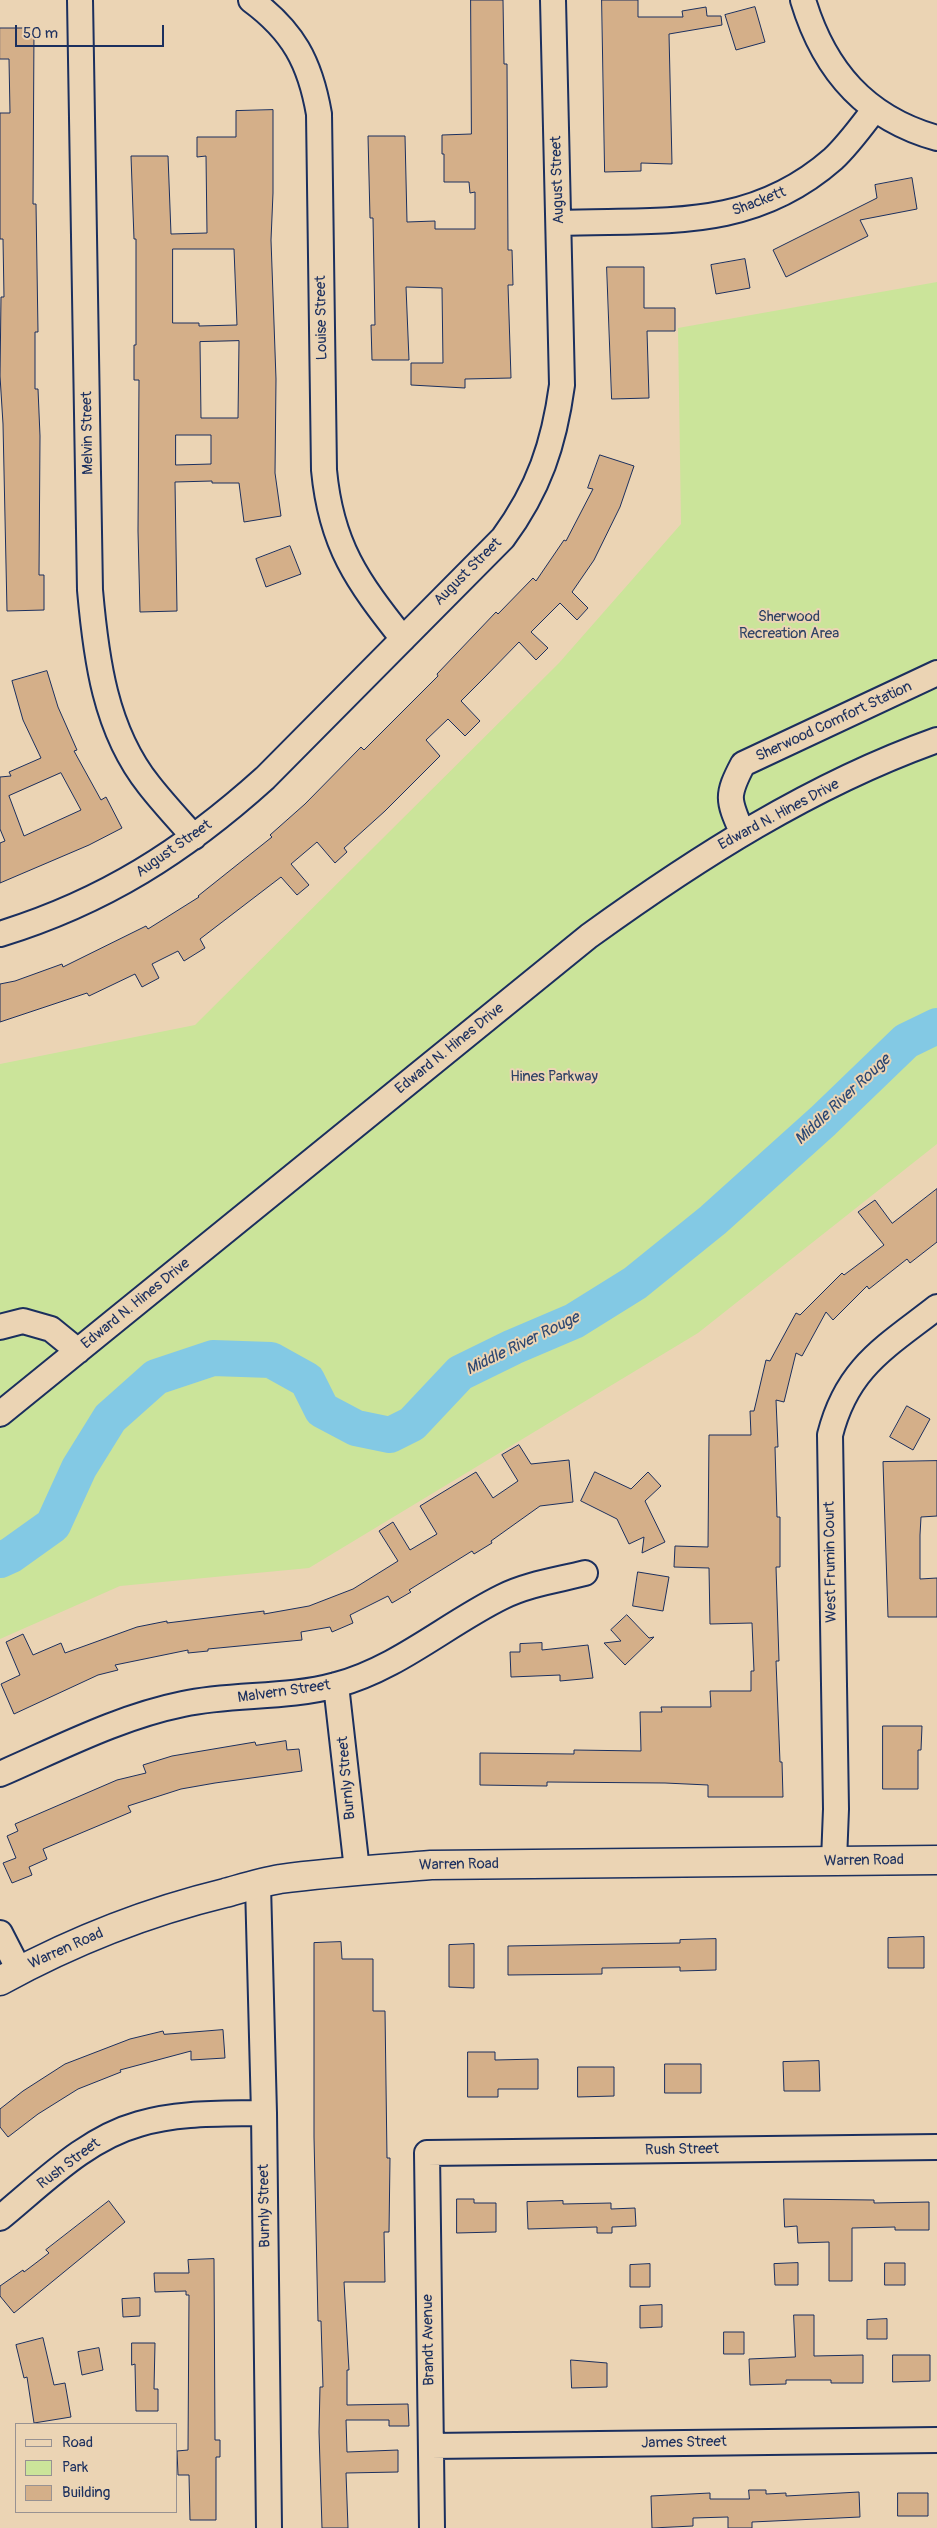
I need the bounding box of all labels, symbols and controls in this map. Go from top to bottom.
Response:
scale bar [18,15,166,47]
text: 50 m [23,24,58,43]
street label: August Street [547,135,569,225]
street label: Shackett [730,184,788,220]
street label: Louise Street [312,275,332,361]
street label: Melvin Street [78,391,98,475]
street label: August Street [430,534,506,610]
park label: Sherwood Recreation Area [739,608,839,643]
street label: Sherwood Comfort Station [753,678,915,766]
street label: Edward N. Hines Drive [715,775,843,855]
street label: August Street [133,816,215,882]
street label: Edward N. Hines Drive [392,1000,508,1098]
water label: Middle River Rouge [791,1051,895,1149]
park label: Hines Parkway [510,1068,598,1086]
street label: Edward N. Hines Drive [78,1255,194,1353]
water label: Middle River Rouge [463,1308,583,1380]
street label: West Frumin Court [821,1501,841,1623]
street label: Malvern Street [237,1677,331,1707]
street label: Burnly Street [334,1735,360,1821]
street label: Warren Road [824,1851,904,1871]
street label: Warren Road [419,1855,499,1875]
street label: Warren Road [26,1924,106,1974]
street label: Rush Street [34,2135,104,2193]
street label: Rush Street [645,2140,719,2160]
street label: Burnly Street [255,2164,275,2248]
street label: Brandt Avenue [419,2294,439,2386]
legend [15,2423,178,2513]
text: Road [62,2433,93,2452]
street label: James Street [641,2433,727,2453]
text: Park [62,2458,88,2477]
text: Building [62,2483,110,2502]

